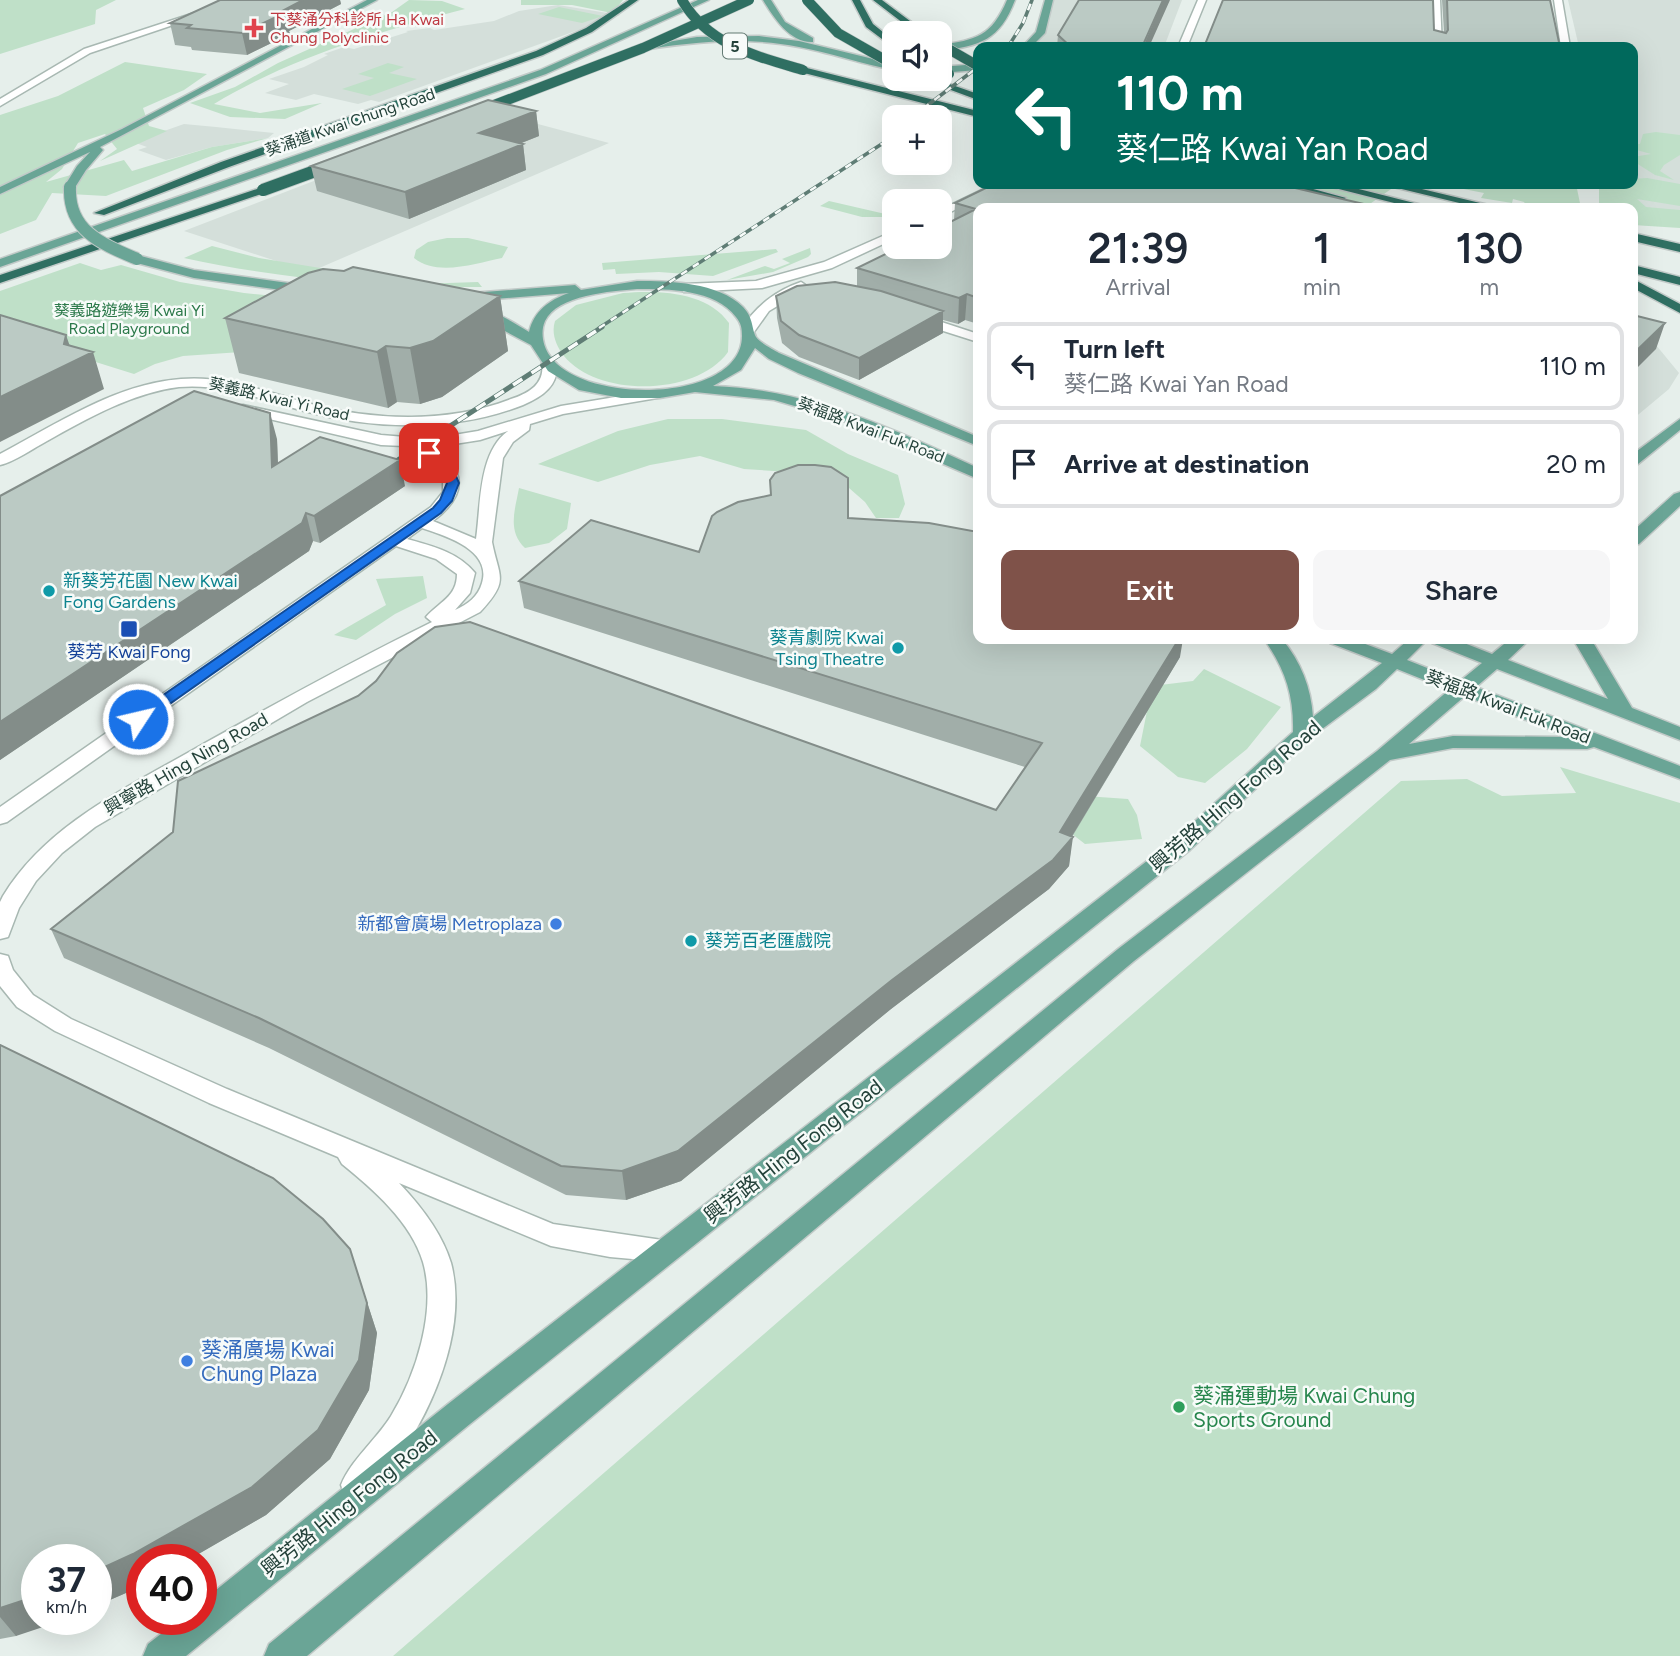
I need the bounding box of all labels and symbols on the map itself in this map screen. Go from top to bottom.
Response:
place label: 下葵涌分科診所 Ha Kwai Chung Polyclinic [270,10,444,47]
marker: 下葵涌分科診所 Ha Kwai Chung Polyclinic [244,18,264,38]
road number: 5 [723,34,747,58]
street label: 葵涌道 Kwai Chung Road [263,84,437,160]
park label: 葵義路遊樂場 Kwai Yi Road Playground [53,301,205,338]
street label: 葵義路 Kwai Yi Road [207,374,351,424]
street label: 葵福路 Kwai Fuk Road [795,393,947,467]
pin [399,423,459,483]
place label: 新葵芳花園 New Kwai Fong Gardens [63,570,238,613]
marker: 新葵芳花園 New Kwai Fong Gardens [41,583,57,599]
marker: 葵芳 Kwai Fong [119,619,139,639]
place label: 葵青劇院 Kwai Tsing Theatre [769,627,884,670]
marker: 葵青劇院 Kwai Tsing Theatre [890,640,906,656]
place label: 葵芳 Kwai Fong [67,641,191,663]
street label: 葵福路 Kwai Fuk Road [1422,665,1594,749]
position arrow [101,682,175,756]
street label: 興寧路 Hing Ning Road [100,708,272,820]
street label: 興芳路 Hing Fong Road [1144,715,1326,877]
place label: 新都會廣場 Metroplaza [357,913,542,935]
marker: 新都會廣場 Metroplaza [548,916,564,932]
place label: 葵芳百老匯戲院 [705,930,831,952]
marker: 葵芳百老匯戲院 [683,933,699,949]
street label: 興芳路 Hing Fong Road [699,1074,887,1228]
place label: 葵涌廣場 Kwai Chung Plaza [201,1337,335,1386]
marker: 葵涌廣場 Kwai Chung Plaza [179,1353,195,1369]
place label: 葵涌運動場 Kwai Chung Sports Ground [1193,1383,1415,1432]
marker: 葵涌運動場 Kwai Chung Sports Ground [1171,1399,1187,1415]
street label: 興芳路 Hing Fong Road [256,1424,442,1582]
speed limit sign: 40 [126,1544,217,1635]

